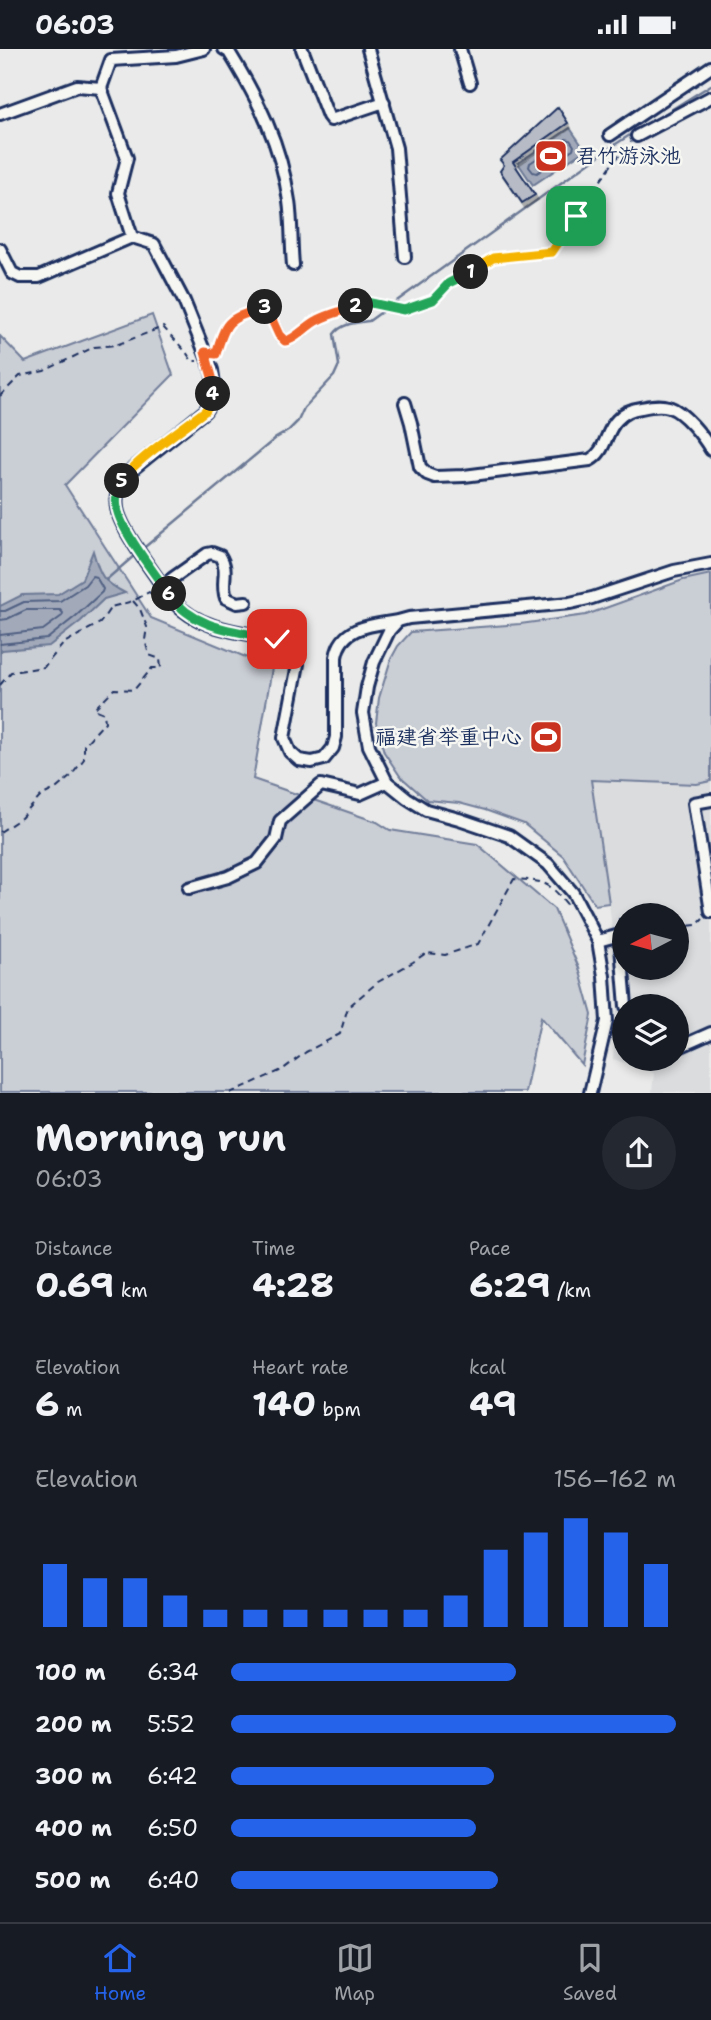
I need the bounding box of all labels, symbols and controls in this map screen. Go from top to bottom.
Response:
text: 06:03 [35,7,114,42]
sports icon: 君竹游泳池 [532,137,570,175]
place label: 君竹游泳池 [576,142,681,170]
pin [546,186,606,246]
icon: arrive [557,197,595,235]
pin: 1 [454,255,489,290]
text: 1 [466,259,475,284]
pin: 3 [247,289,282,325]
pin: 2 [338,289,374,323]
text: 2 [349,293,362,318]
text: 3 [258,294,271,319]
pin: 4 [196,377,230,411]
text: 4 [206,381,219,406]
pin: 5 [104,463,140,499]
text: 5 [116,468,127,493]
pin: 6 [152,577,186,611]
text: 6 [162,581,175,606]
pin [247,609,307,669]
icon: check [258,620,296,658]
sports icon: 福建省举重中心 [527,718,565,756]
place label: 福建省举重中心 [375,723,522,751]
north arrow [612,903,690,980]
map controls [612,903,689,1071]
button: layers [612,994,689,1071]
text: Morning run [35,1112,286,1163]
button: share [602,1116,676,1190]
text: 06:03 [35,1164,103,1194]
text: Distance [35,1236,113,1261]
text: Time [252,1236,296,1261]
text: Pace [469,1236,511,1261]
text: 0.69 [35,1261,114,1308]
text: 4:28 [252,1261,334,1308]
text: 6:29 [469,1261,551,1308]
text: km [114,1278,148,1303]
text: /km [551,1278,591,1303]
text: Elevation [35,1355,120,1380]
text: Heart rate [252,1355,349,1380]
text: kcal [469,1355,506,1380]
text: 6 [35,1380,60,1427]
text: 140 [252,1380,316,1427]
text: 49 [469,1380,517,1427]
text: m [60,1397,82,1422]
text: bpm [316,1397,361,1422]
text: Elevation [35,1464,138,1494]
text: 156–162 m [554,1464,676,1494]
text: 100 m [35,1657,106,1687]
text: 6:34 [147,1657,199,1687]
text: 200 m [35,1709,112,1739]
text: 5:52 [147,1709,195,1739]
text: 300 m [35,1761,112,1791]
text: 6:42 [147,1761,198,1791]
text: 400 m [35,1813,112,1843]
text: 6:50 [147,1813,198,1843]
text: 500 m [35,1865,110,1895]
text: 6:40 [147,1865,199,1895]
tab: Home [94,1939,146,2006]
tab: Map [334,1939,375,2006]
tab: Saved [563,1939,617,2006]

